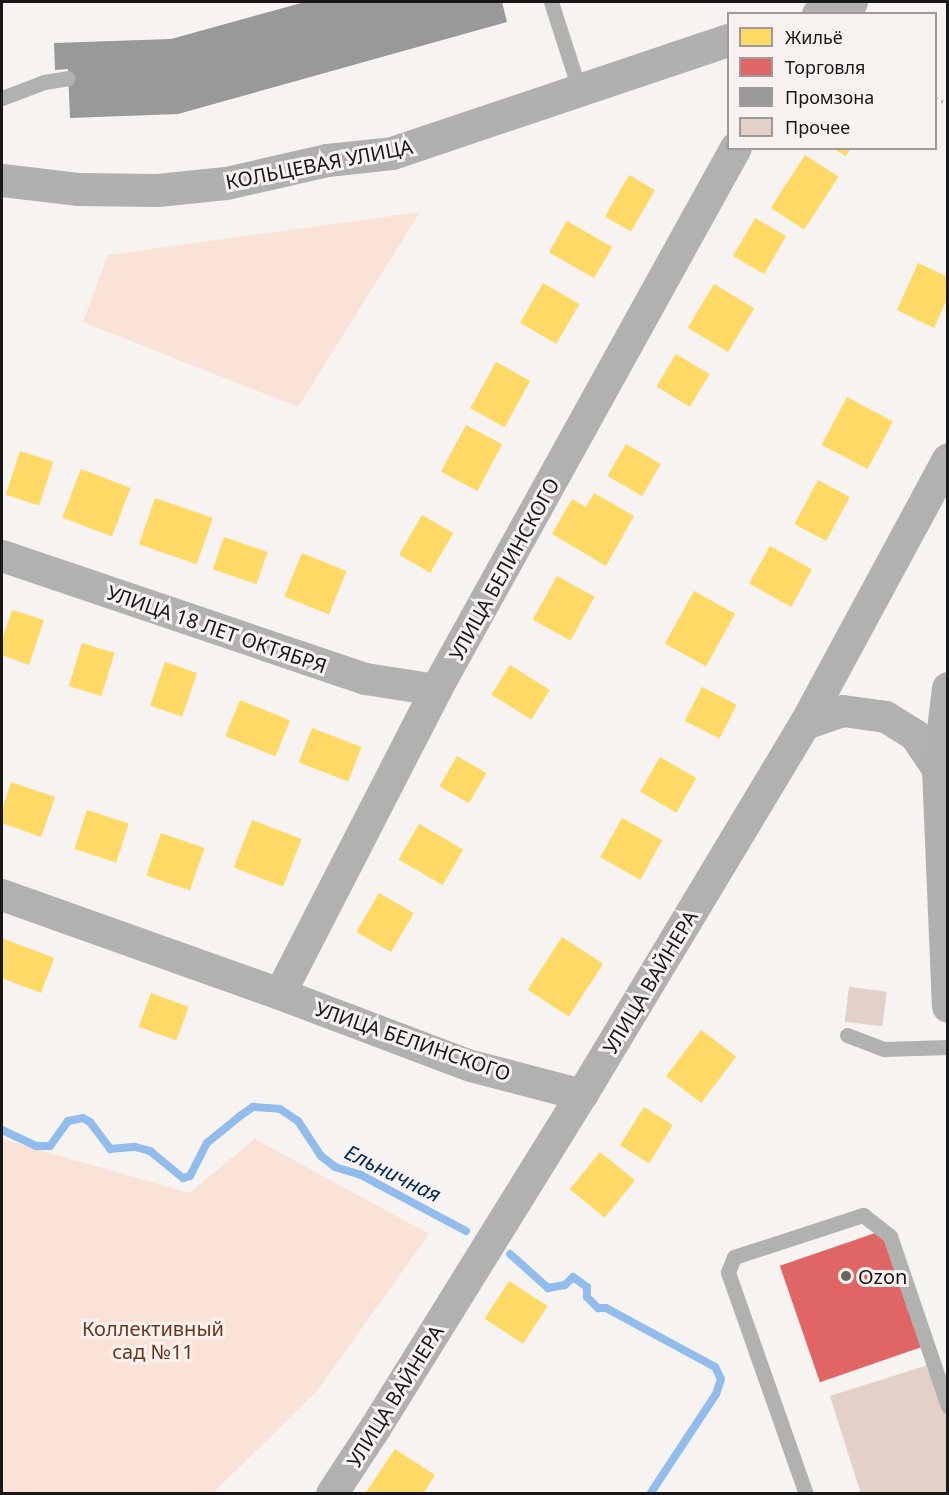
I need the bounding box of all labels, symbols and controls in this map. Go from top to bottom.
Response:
legend [727,12,937,150]
text: Жильё [785,25,843,49]
text: Торговля [785,55,865,79]
text: Промзона [785,85,874,109]
text: Прочее [785,115,850,139]
street label: КОЛЬЦЕВАЯ УЛИЦА [223,134,415,194]
street label: УЛИЦА БЕЛИНСКОГО [444,474,564,664]
street label: УЛИЦА 18 ЛЕТ ОКТЯБРЯ [104,580,330,678]
street label: УЛИЦА ВАЙНЕРА [598,906,702,1058]
street label: УЛИЦА БЕЛИНСКОГО [312,996,514,1086]
water label: Ельничная [341,1139,445,1207]
place label: Ozon [858,1264,907,1288]
marker: Ozon [839,1269,853,1283]
park label: Коллективный сад №11 [82,1317,224,1364]
street label: УЛИЦА ВАЙНЕРА [342,1320,448,1472]

